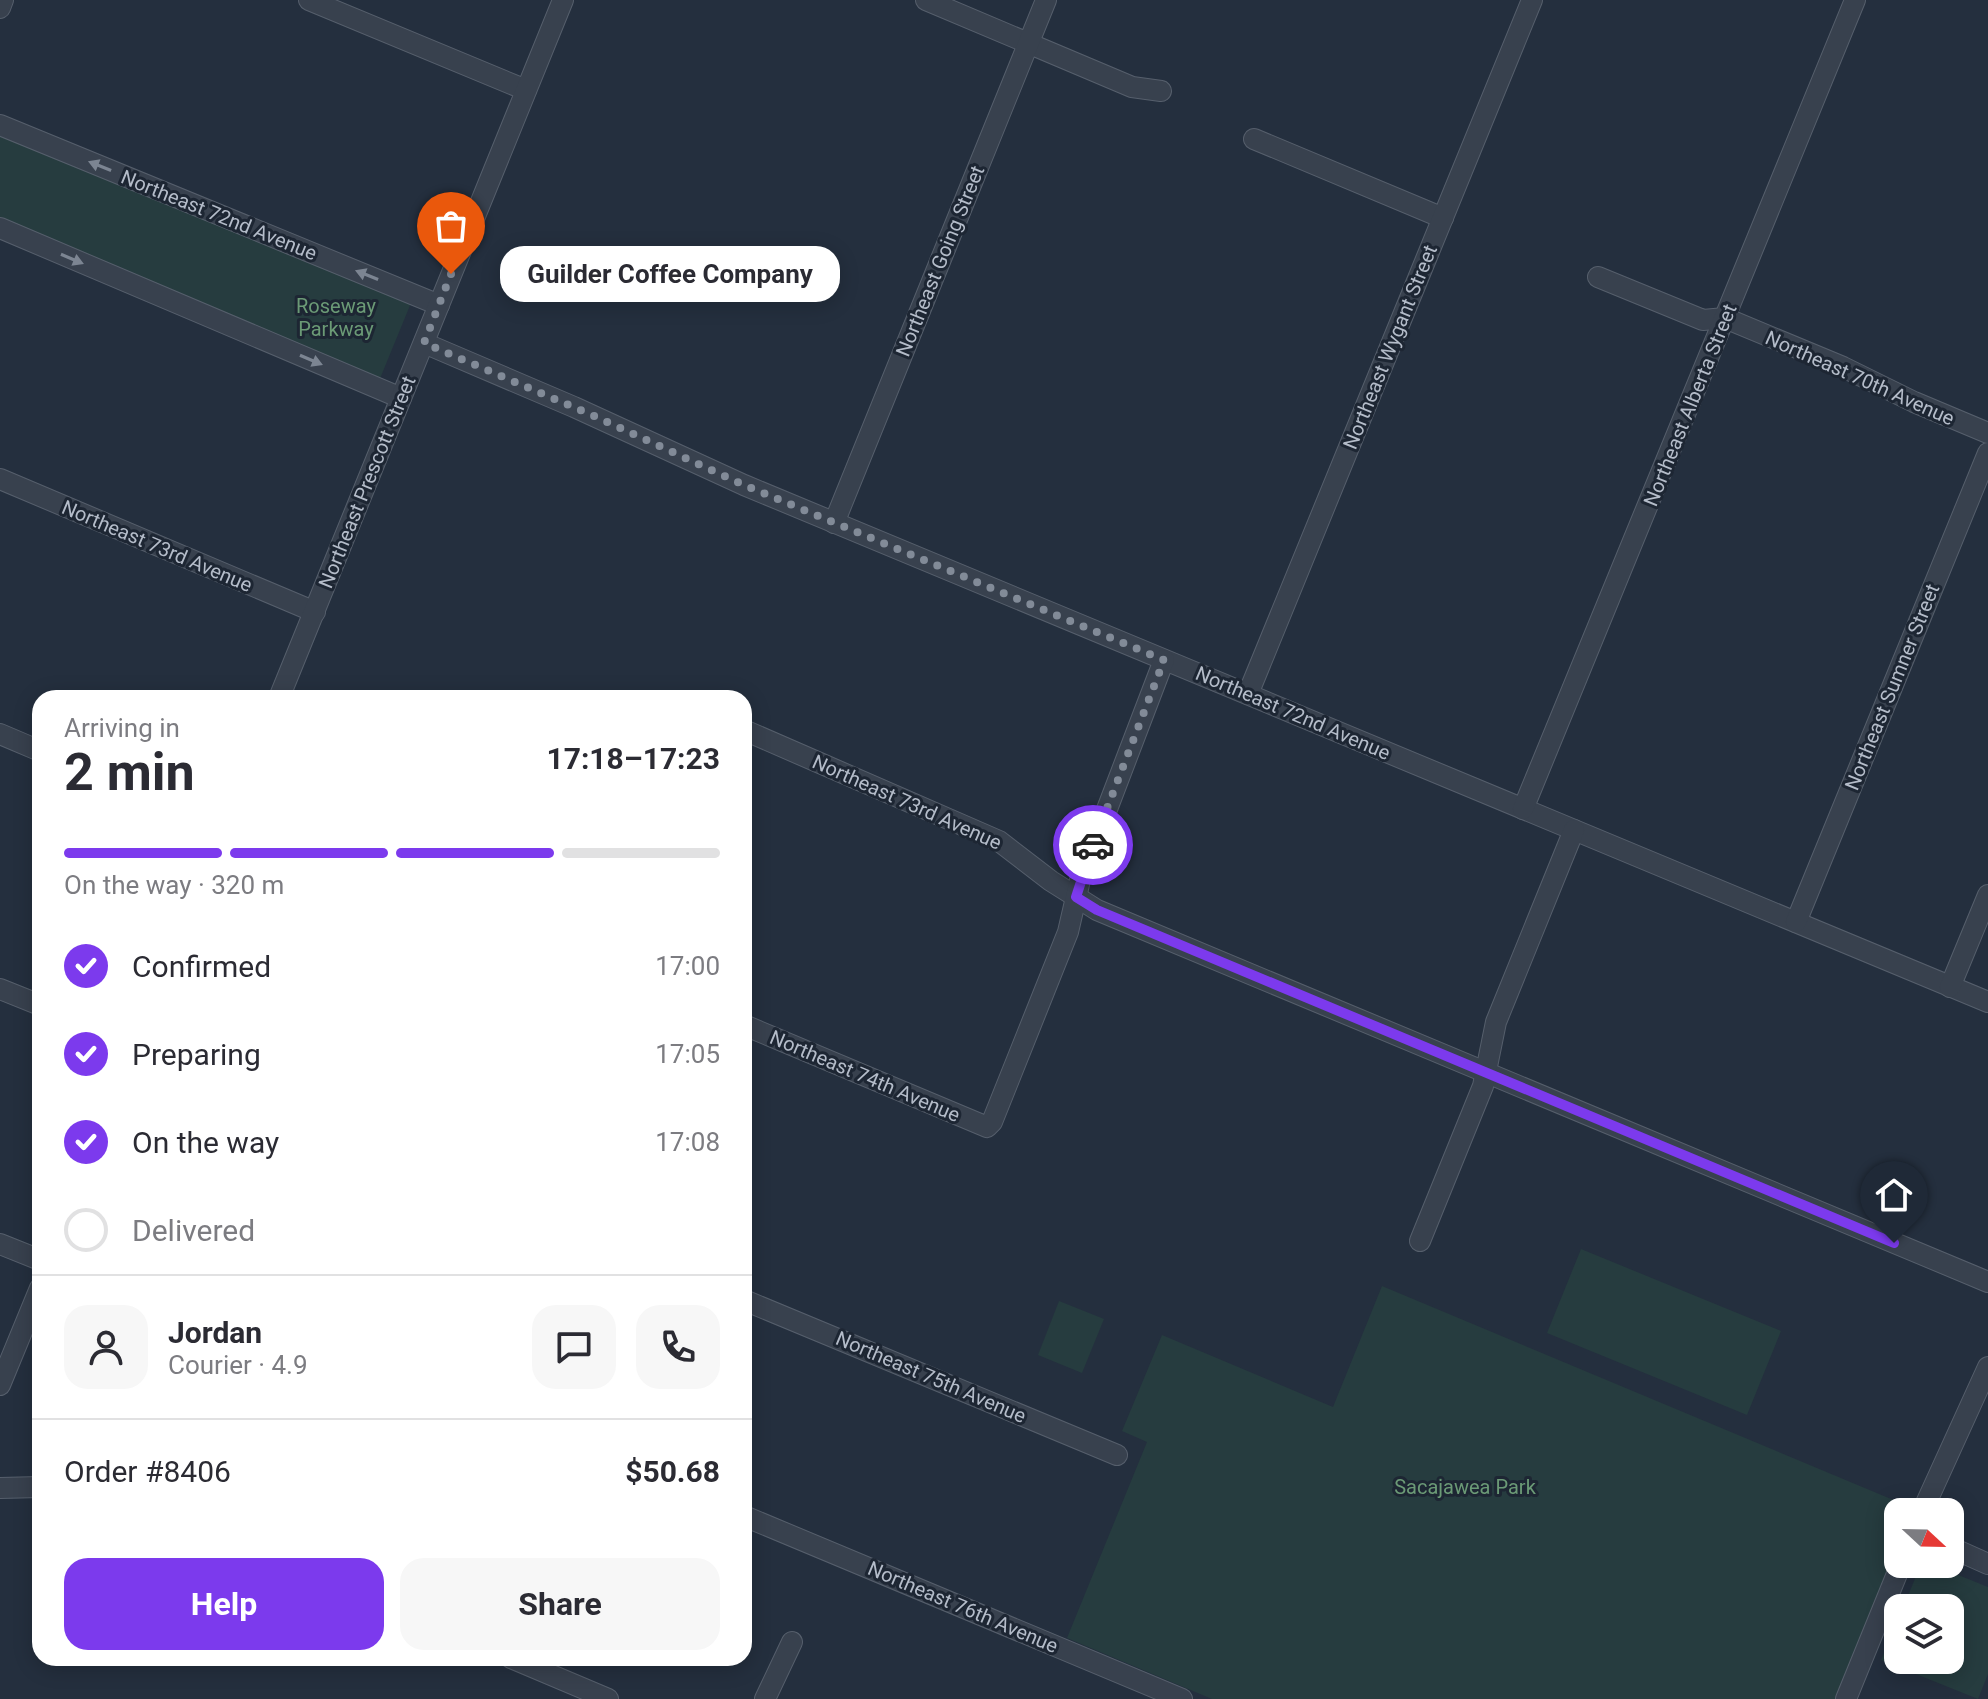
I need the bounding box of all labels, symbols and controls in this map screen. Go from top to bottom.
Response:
one-way arrow [88,159,112,172]
street label: Northeast Going Street [891,162,989,360]
street label: Northeast 72nd Avenue [118,165,320,265]
pin [417,192,485,274]
icon: bag [429,204,473,248]
street label: Northeast Wygant Street [1338,241,1442,453]
callout: Guilder Coffee Company [499,246,839,302]
one-way arrow [60,252,84,265]
text: Guilder Coffee Company [527,259,813,289]
one-way arrow [355,269,379,282]
park label: Roseway Parkway [296,294,376,341]
street label: Northeast Alberta Street [1638,300,1742,510]
street label: Northeast 70th Avenue [1762,326,1958,430]
one-way arrow [299,354,323,367]
street label: Northeast Prescott Street [313,372,421,592]
street label: Northeast 73rd Avenue [58,495,256,597]
street label: Northeast Sumner Street [1840,580,1944,794]
street label: Northeast 72nd Avenue [1192,661,1394,765]
text: Arriving in [64,713,180,743]
text: 17:18–17:23 [546,741,720,776]
text: 2 min [64,742,195,803]
street label: Northeast 73rd Avenue [809,749,1005,855]
courier [1053,805,1133,885]
icon: car [1071,823,1115,867]
text: On the way · 320 m [64,870,284,900]
icon: check [64,944,108,988]
text: Confirmed [132,949,271,984]
text: 17:00 [655,951,720,981]
street label: Northeast 74th Avenue [766,1025,964,1127]
icon: check [64,1032,108,1076]
text: Preparing [132,1037,261,1072]
text: 17:05 [655,1039,720,1069]
icon: check [64,1120,108,1164]
text: On the way [132,1125,279,1160]
text: 17:08 [655,1127,720,1157]
pin [1860,1161,1928,1243]
icon: home [1872,1173,1916,1217]
text: Delivered [132,1213,255,1248]
button: person [64,1305,148,1389]
button: chat [532,1305,616,1389]
button: phone [636,1305,720,1389]
text: Jordan [168,1315,262,1350]
street label: Northeast 75th Avenue [832,1326,1030,1428]
text: Courier · 4.9 [168,1350,308,1380]
text: Order #8406 [64,1454,231,1489]
text: $50.68 [625,1454,720,1489]
park label: Sacajawea Park [1394,1475,1537,1499]
north arrow [1884,1498,1964,1578]
map controls [1884,1498,1964,1674]
street label: Northeast 76th Avenue [864,1556,1062,1658]
button: Help [64,1558,384,1650]
button: Share [400,1558,720,1650]
button: layers [1884,1594,1964,1674]

